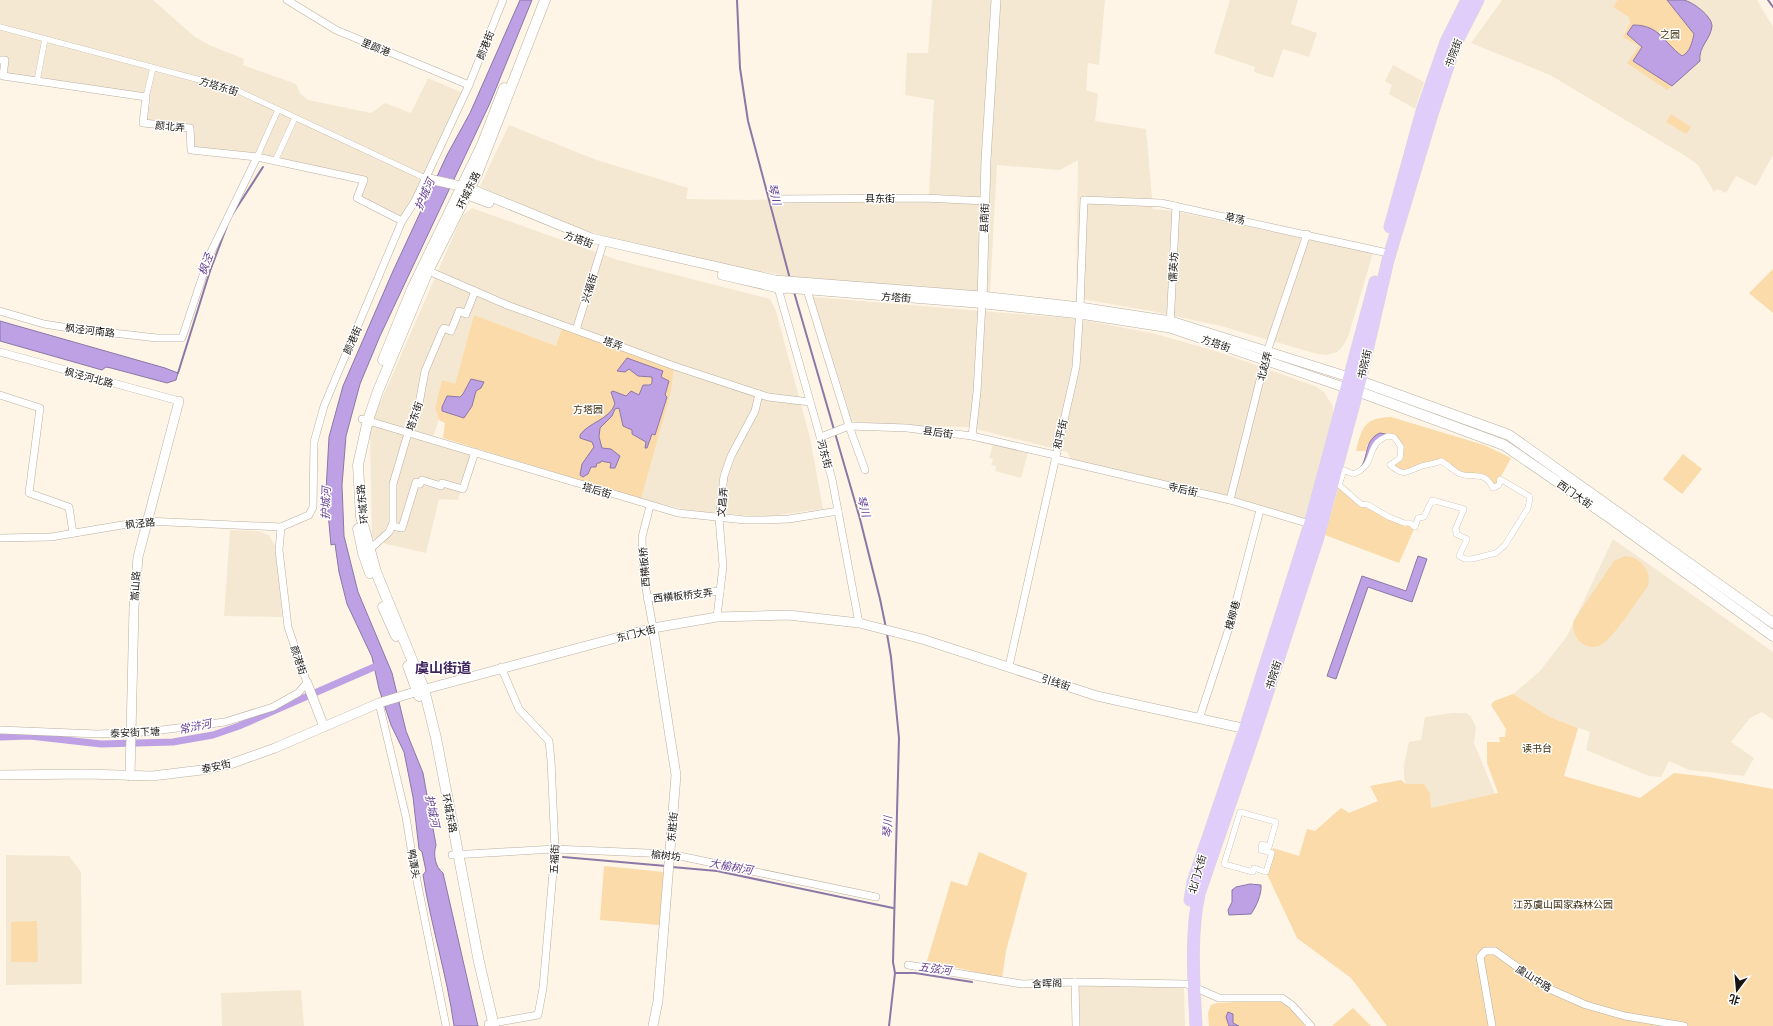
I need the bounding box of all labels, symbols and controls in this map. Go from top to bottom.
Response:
park label: 之园 [1660,27,1680,41]
street label: 颜港街 [473,28,497,62]
street label: 里颜港 [359,35,393,59]
street label: 书院街 [1441,36,1465,70]
street label: 方塔东街 [198,73,240,99]
street label: 颜北弄 [154,118,186,134]
street label: 环城东路 [453,169,483,211]
water label: 护城河 [410,174,438,212]
water label: 琴川 [765,182,785,207]
street label: 县东街 [865,191,895,205]
street label: 县南街 [976,203,992,233]
street label: 草荡 [1224,209,1246,227]
street label: 方塔街 [563,227,595,251]
water label: 枫泾 [194,250,216,277]
street label: 儒英坊 [1165,252,1181,282]
street label: 兴福街 [578,272,600,304]
street label: 方塔街 [881,289,911,305]
street label: 枫泾河南路 [64,320,116,340]
street label: 颜港街 [340,323,364,357]
street label: 方塔街 [1200,331,1232,355]
street label: 塔弄 [601,333,625,353]
street label: 书院街 [1354,348,1374,380]
street label: 北赵弄 [1253,350,1275,382]
street label: 枫泾河北路 [63,364,115,390]
street label: 塔东街 [402,400,426,432]
park label: 方塔园 [573,402,603,416]
street label: 和平街 [1050,418,1070,450]
street label: 县后街 [922,423,954,441]
street label: 河东街 [814,438,836,470]
street label: 西门大街 [1555,477,1595,511]
street label: 塔后街 [581,479,613,501]
street label: 寺后街 [1167,479,1199,499]
street label: 环城东路 [353,483,371,525]
water label: 护城河 [317,484,333,520]
street label: 文昌弄 [713,486,731,518]
water label: 琴川 [854,493,875,520]
street label: 枫泾路 [124,514,156,532]
street label: 西横板桥 [636,547,652,587]
street label: 嵩山路 [127,571,143,601]
street label: 西横板桥支弄 [652,585,714,605]
street label: 槐柳巷 [1221,599,1243,631]
street label: 东门大街 [615,621,657,645]
street label: 颜港街 [288,644,310,676]
district label: 虞山街道 [415,658,471,677]
street label: 书院街 [1262,659,1284,691]
street label: 引线街 [1040,671,1072,693]
water label: 常浒河 [177,715,215,737]
street label: 泰安街下塘 [110,724,160,740]
park label: 读书台 [1522,741,1552,755]
street label: 泰安街 [200,756,232,776]
street label: 环城东路 [439,792,461,834]
water label: 护城河 [422,793,444,831]
street label: 东胜街 [664,811,680,843]
water label: 琴川 [879,815,895,838]
street label: 五福街 [546,844,562,874]
street label: 榆树坊 [650,846,682,864]
street label: 鸭潭头 [405,848,423,880]
street label: 北门大街 [1185,853,1209,895]
water label: 大榆树河 [708,855,756,878]
park label: 江苏虞山国家森林公园 [1513,897,1613,911]
water label: 五弦河 [918,958,954,978]
street label: 虞山中路 [1513,961,1555,995]
north arrow [1717,970,1757,1010]
street label: 含晖阁 [1032,975,1062,991]
text: 北 [1727,991,1741,1009]

